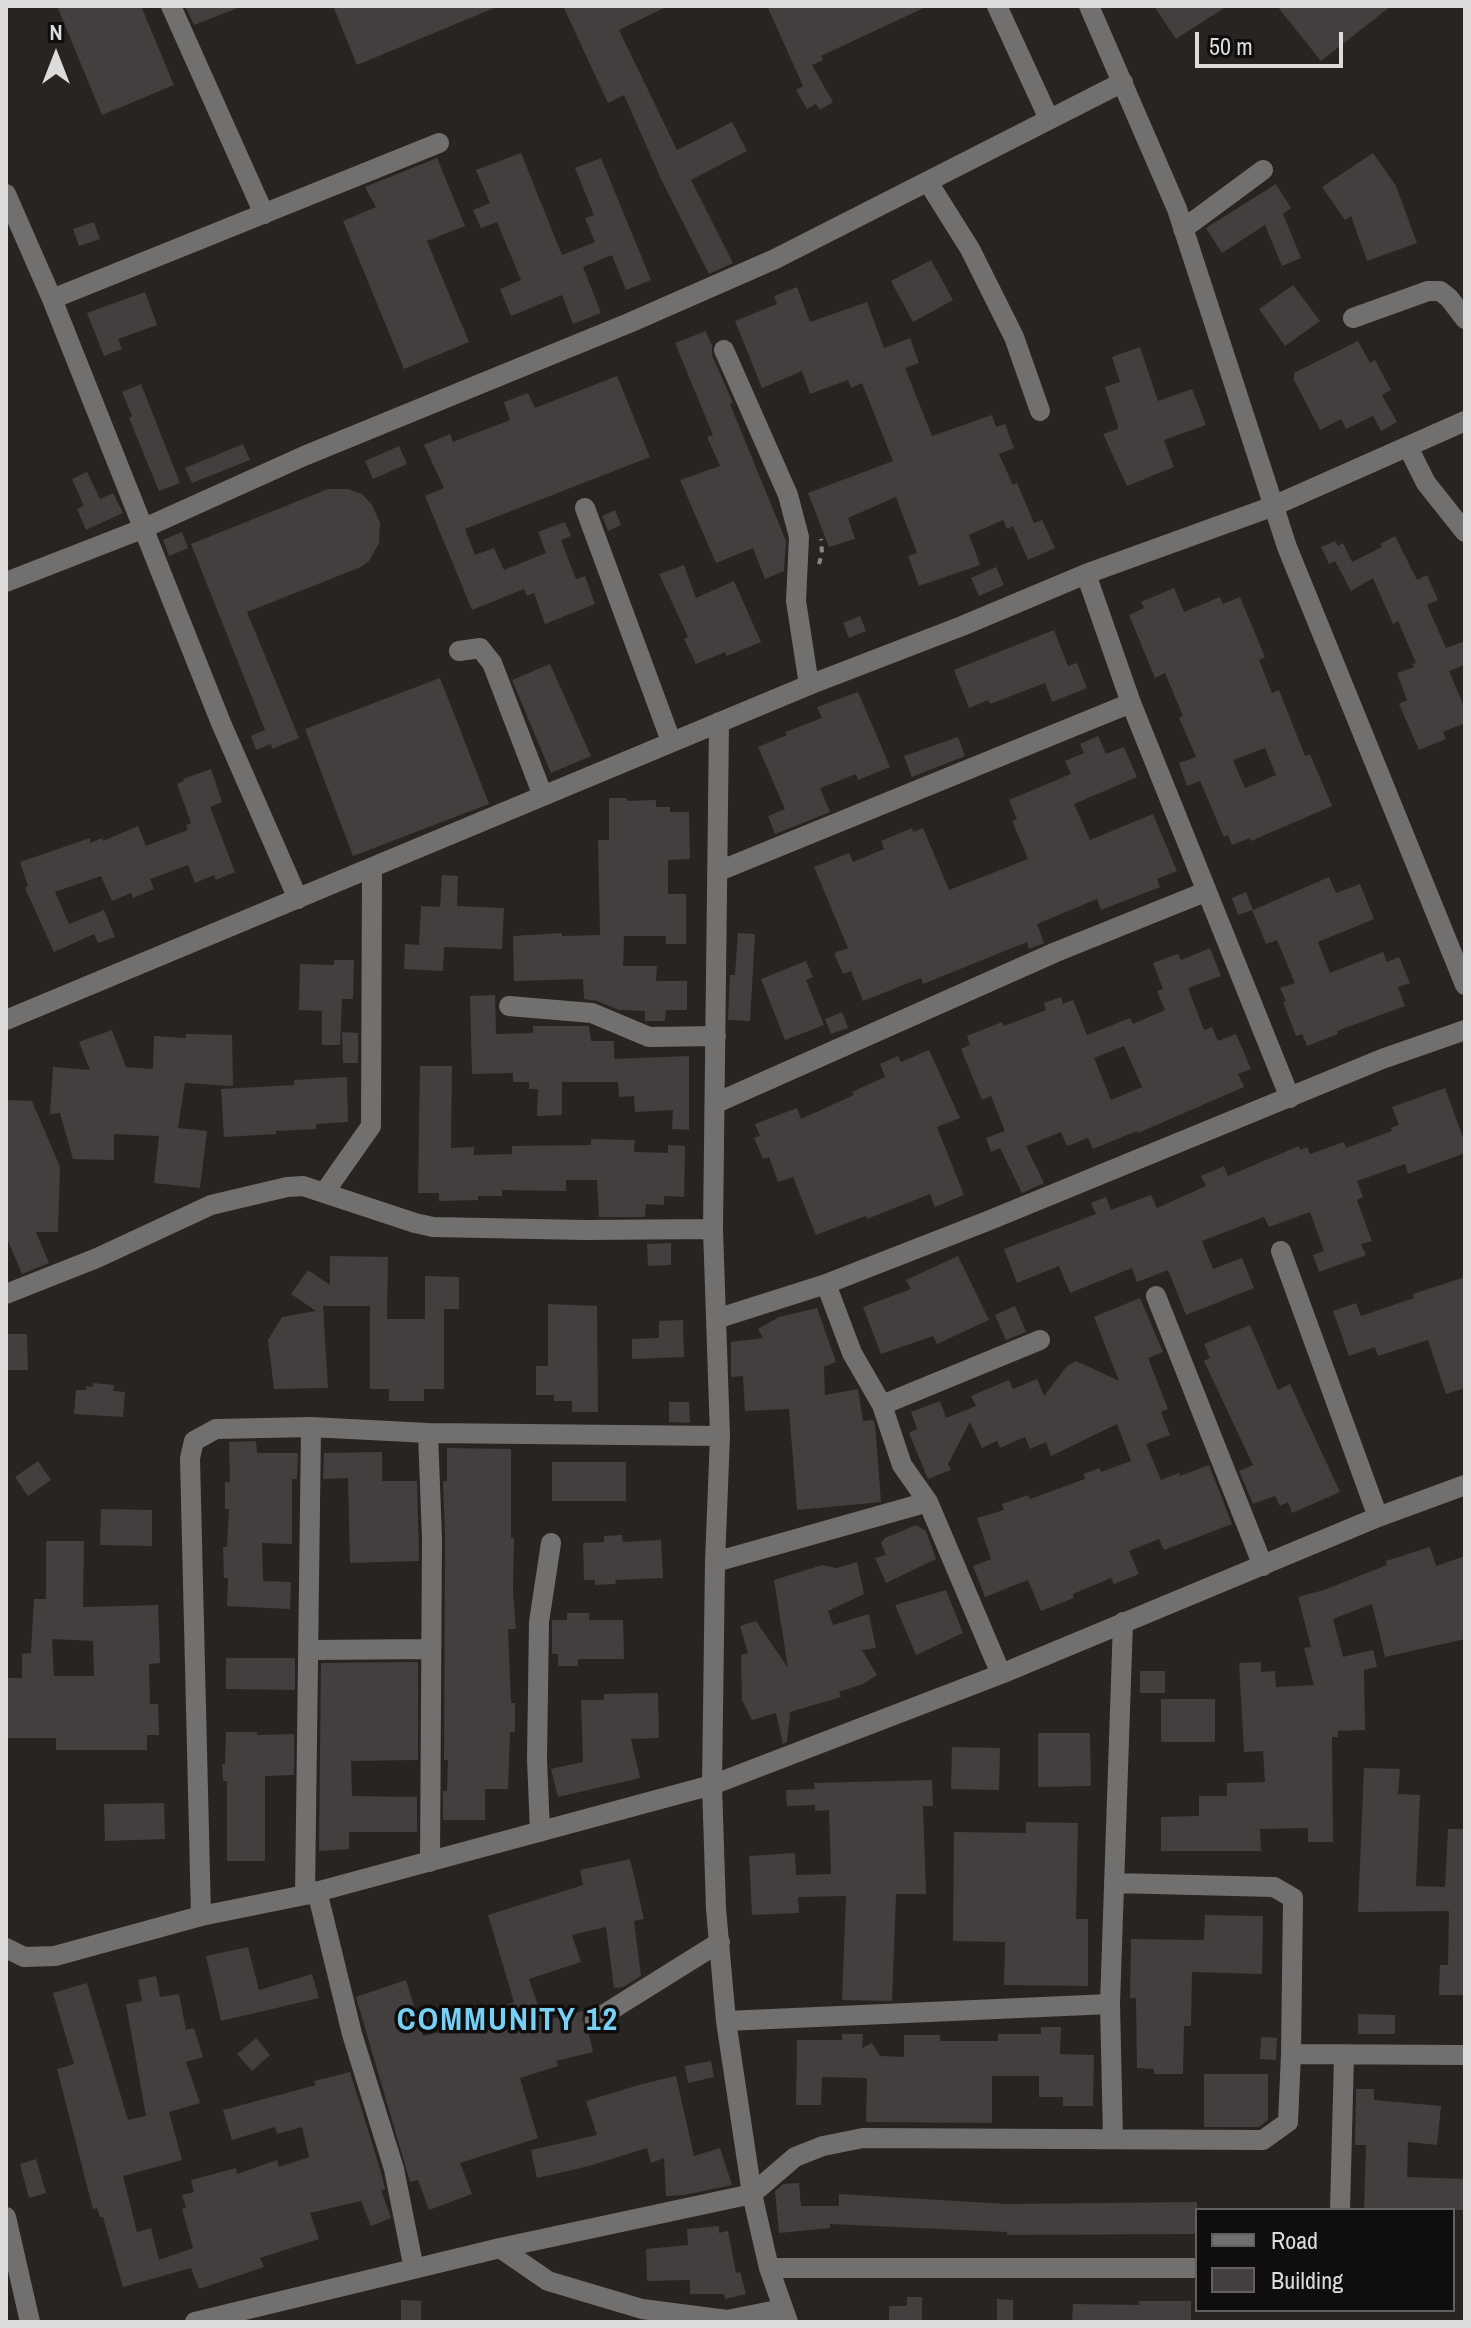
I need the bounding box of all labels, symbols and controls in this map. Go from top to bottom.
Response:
north arrow [16,16,96,96]
scale bar [1199,16,1347,66]
text: N [49,17,63,47]
text: 50 m [1209,30,1253,62]
district label: COMMUNITY 12 [397,2002,619,2040]
legend [1195,2208,1455,2312]
text: Road [1271,2224,1318,2256]
text: Building [1271,2264,1343,2296]

